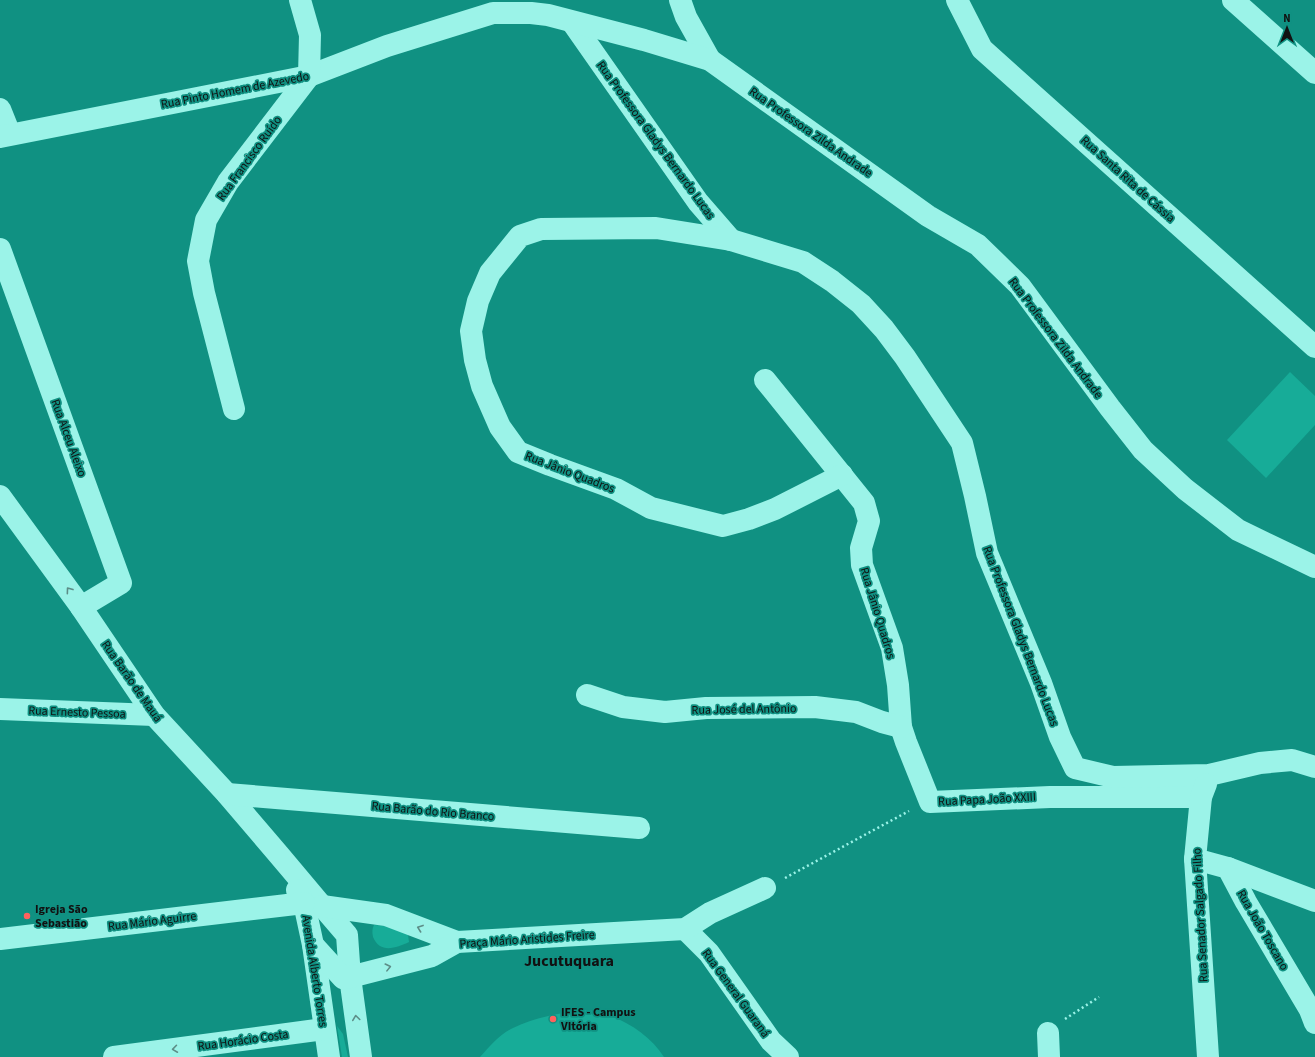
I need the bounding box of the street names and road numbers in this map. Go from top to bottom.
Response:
street label: Rua Professora Gladys Bernardo Lucas [592,58,719,223]
street label: Rua Pinto Homem de Azevedo [160,68,311,113]
street label: Rua Professora Zilda Andrade [746,83,876,182]
street label: Rua Francisco Ruído [213,112,286,204]
street label: Rua Santa Rita de Cássia [1077,132,1179,227]
street label: Rua Professora Zilda Andrade [1005,274,1107,402]
street label: Rua Alceu Aleixo [47,397,90,479]
street label: Rua Jânio Quadros [523,448,617,497]
street label: Rua Professora Gladys Bernardo Lucas [978,544,1063,729]
street label: Rua Jânio Quadros [856,565,900,661]
street label: Rua Barão de Mauá [97,637,166,726]
street label: Rua José del Antônio [691,700,797,719]
street label: Rua Ernesto Pessoa [28,702,126,723]
street label: Rua Papa João XXIII [938,788,1036,811]
street label: Rua Barão do Rio Branco [371,798,495,825]
street label: Rua Senador Salgado Filho [1188,847,1213,983]
street label: Rua João Toscano [1233,887,1293,974]
street label: Rua Mário Aguirre [107,908,197,935]
street label: Avenida Alberto Torres [297,914,332,1028]
street label: Praça Mário Aristides Freire [459,926,595,953]
street label: Rua General Guaraná [698,946,774,1041]
street label: Rua Horácio Costa [197,1026,289,1055]

